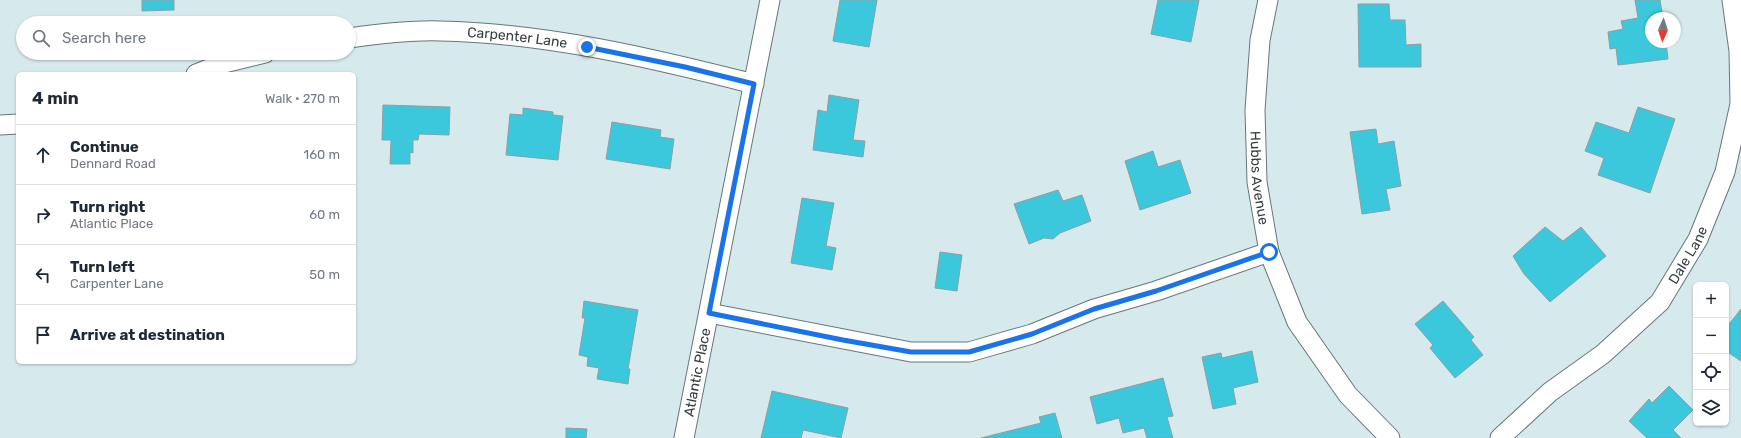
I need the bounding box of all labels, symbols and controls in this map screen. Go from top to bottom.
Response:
north arrow [1645,12,1681,48]
search box [16,16,356,60]
street label: Carpenter Lane [467,24,569,52]
icon: search [30,27,52,49]
text: Search here [62,29,146,47]
route end [578,38,596,56]
text: 4 min [32,88,79,108]
text: Walk · 270 m [265,91,340,106]
street label: Hubbs Avenue [1247,131,1272,226]
text: Continue [70,138,139,156]
icon: ahead [32,144,54,166]
text: 160 m [304,147,340,162]
text: Dennard Road [70,156,156,171]
text: Turn right [70,198,145,216]
icon: right [32,204,54,226]
text: 60 m [309,207,340,222]
text: Atlantic Place [70,216,153,231]
street label: Dale Lane [1665,224,1711,287]
route start [1260,243,1278,261]
text: Turn left [70,258,135,276]
icon: left [32,264,54,286]
text: 50 m [309,267,340,282]
text: Carpenter Lane [70,276,163,291]
map controls [1693,282,1729,426]
button: + [1693,282,1729,318]
button: − [1693,318,1729,354]
icon: arrive [32,324,54,346]
text: Arrive at destination [70,326,225,344]
street label: Atlantic Place [680,327,714,418]
button: locate [1693,354,1729,390]
button: layers [1693,390,1729,426]

